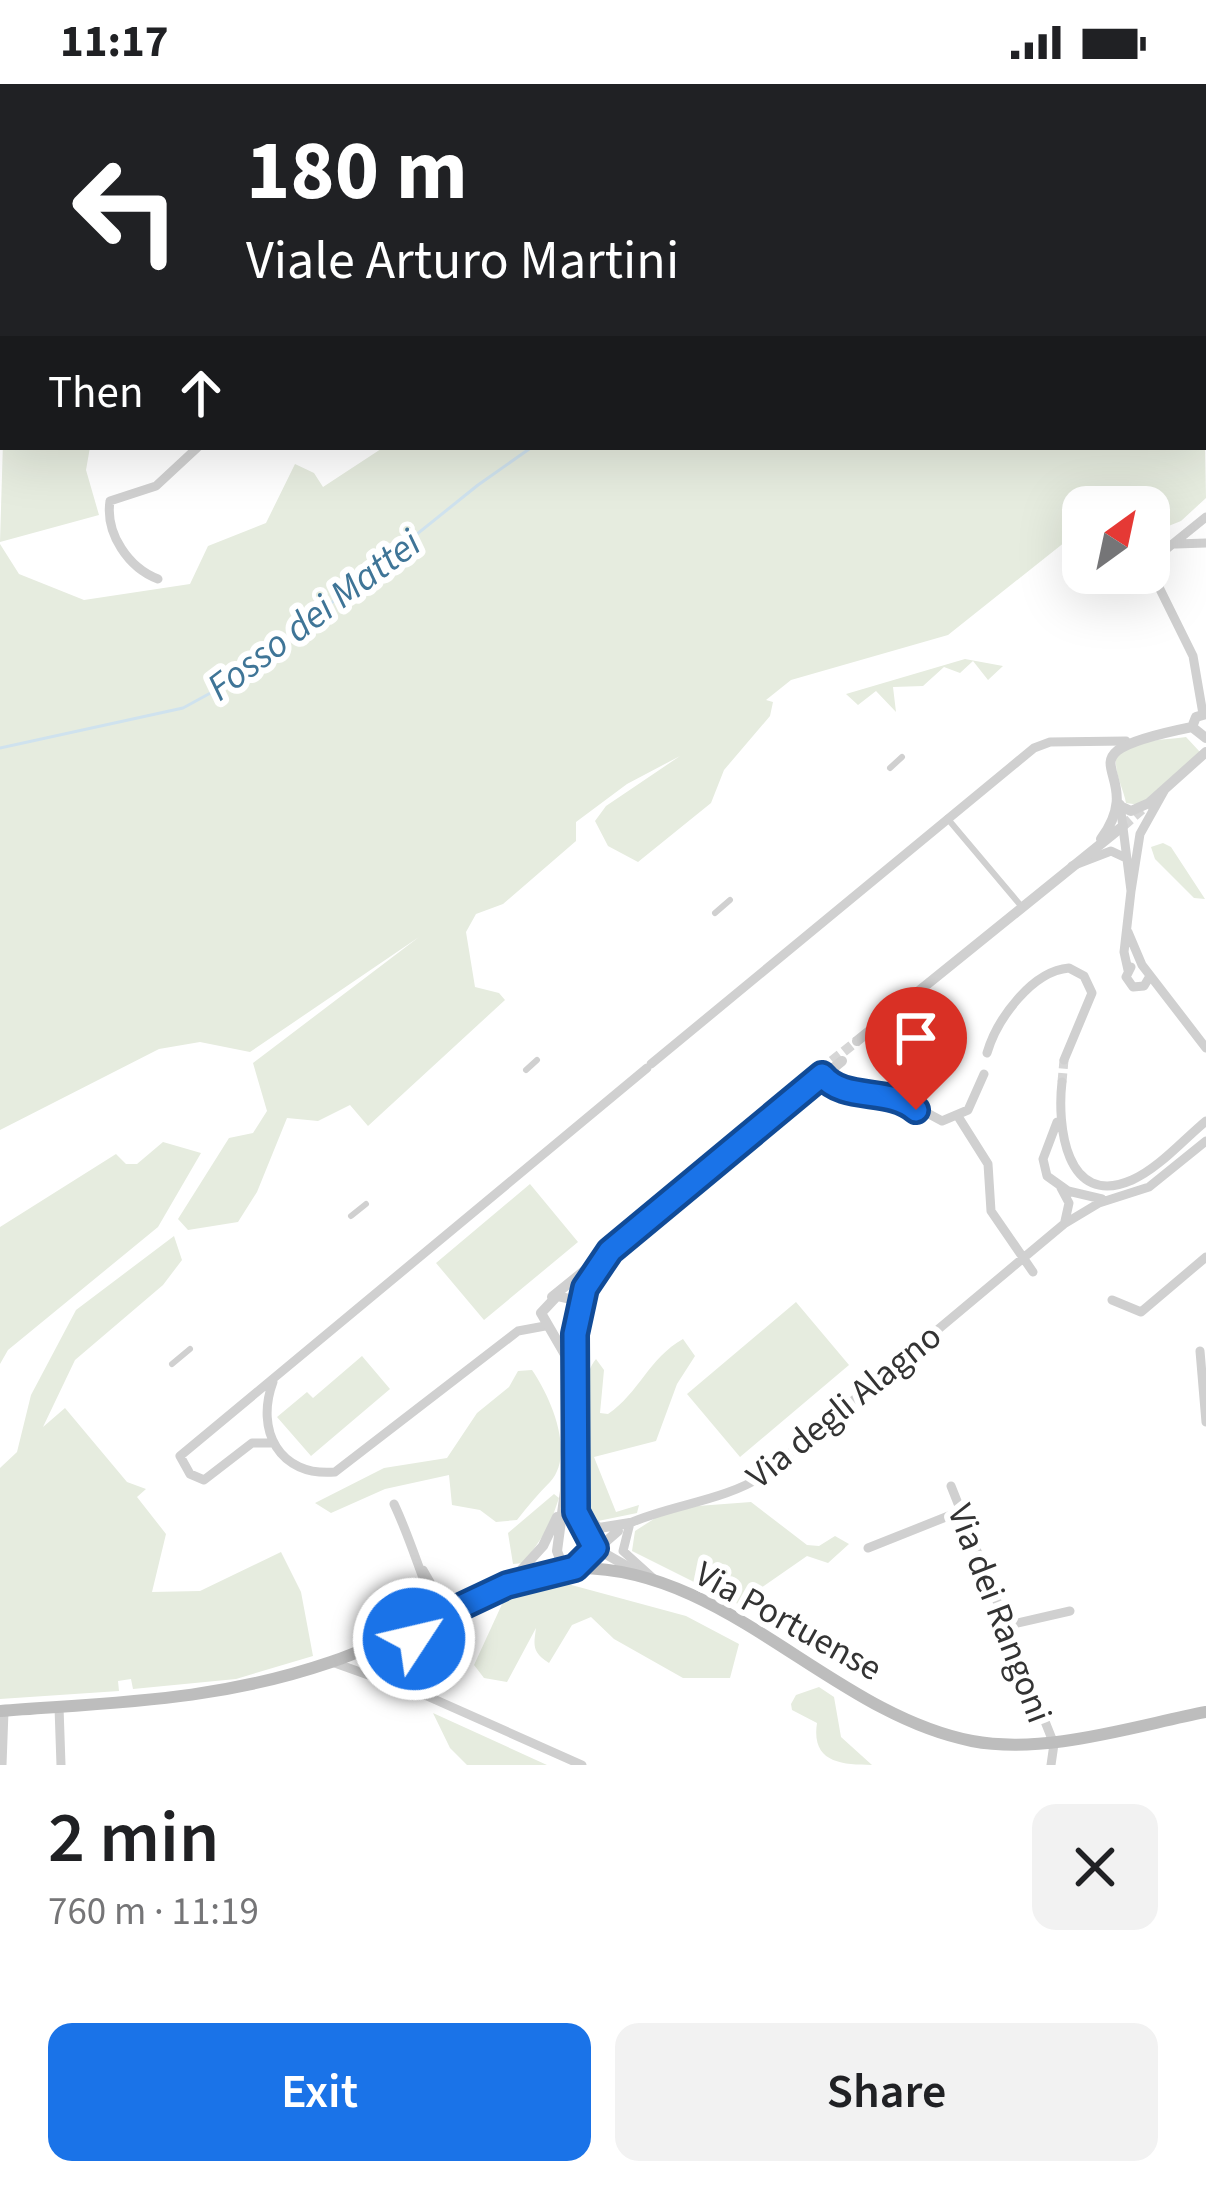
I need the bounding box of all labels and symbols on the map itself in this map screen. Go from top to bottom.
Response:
north arrow [1062,486,1170,594]
water label: Fosso dei Mattei [195,516,434,715]
pin [865,987,967,1110]
street label: Via degli Alagno [735,1312,952,1501]
street label: Via dei Rangoni [934,1497,1065,1730]
street label: Via Portuense [686,1549,891,1694]
position arrow [351,1576,477,1702]

